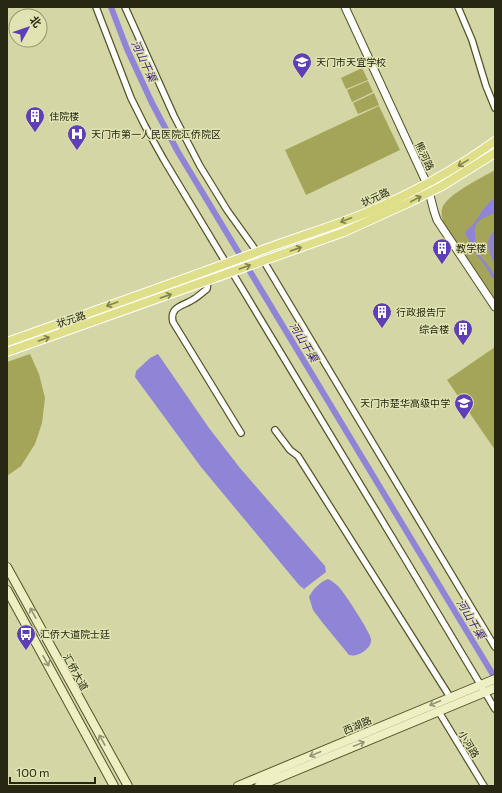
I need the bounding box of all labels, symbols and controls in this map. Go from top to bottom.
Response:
north arrow [8,8,48,48]
text: 北 [28,13,45,30]
water label: 河山干渠 [129,38,160,85]
school or university icon: 天门市天宜学校 [291,51,313,79]
place label: 天门市天宜学校 [316,56,386,68]
building icon: 住院楼 [24,105,46,133]
place label: 住院楼 [49,110,79,122]
hospital icon: 天门市第一人民医院汇侨院区 [66,123,88,151]
place label: 天门市第一人民医院汇侨院区 [91,128,221,140]
street label: 熊河路 [413,140,437,172]
one-way arrow [457,159,469,167]
street label: 状元路 [359,185,391,209]
one-way arrow [410,195,422,203]
one-way arrow [341,217,353,225]
building icon: 教学楼 [431,237,453,265]
place label: 教学楼 [456,242,486,254]
one-way arrow [289,245,302,252]
one-way arrow [239,262,251,270]
one-way arrow [160,291,172,299]
one-way arrow [107,301,119,309]
building icon: 行政报告厅 [371,301,393,329]
place label: 行政报告厅 [396,306,446,318]
street label: 状元路 [55,308,87,330]
building icon: 综合楼 [452,318,474,346]
water label: 河山干渠 [288,320,322,366]
place label: 综合楼 [419,323,449,335]
one-way arrow [37,335,50,342]
school or university icon: 天门市楚华高级中学 [453,392,475,420]
place label: 天门市楚华高级中学 [360,397,450,409]
water label: 河山干渠 [455,597,489,643]
one-way arrow [28,608,36,620]
bus stop icon: 汇侨大道院士廷 [15,623,37,651]
place label: 汇侨大道院士廷 [40,628,110,640]
street label: 汇侨大道 [61,652,91,692]
one-way arrow [42,655,50,667]
one-way arrow [429,700,441,708]
street label: 西湖路 [341,714,373,736]
street label: 小河路 [456,728,482,760]
one-way arrow [98,734,106,746]
one-way arrow [353,740,365,748]
one-way arrow [309,750,321,758]
scale bar [10,759,95,785]
text: 100 m [16,765,50,779]

